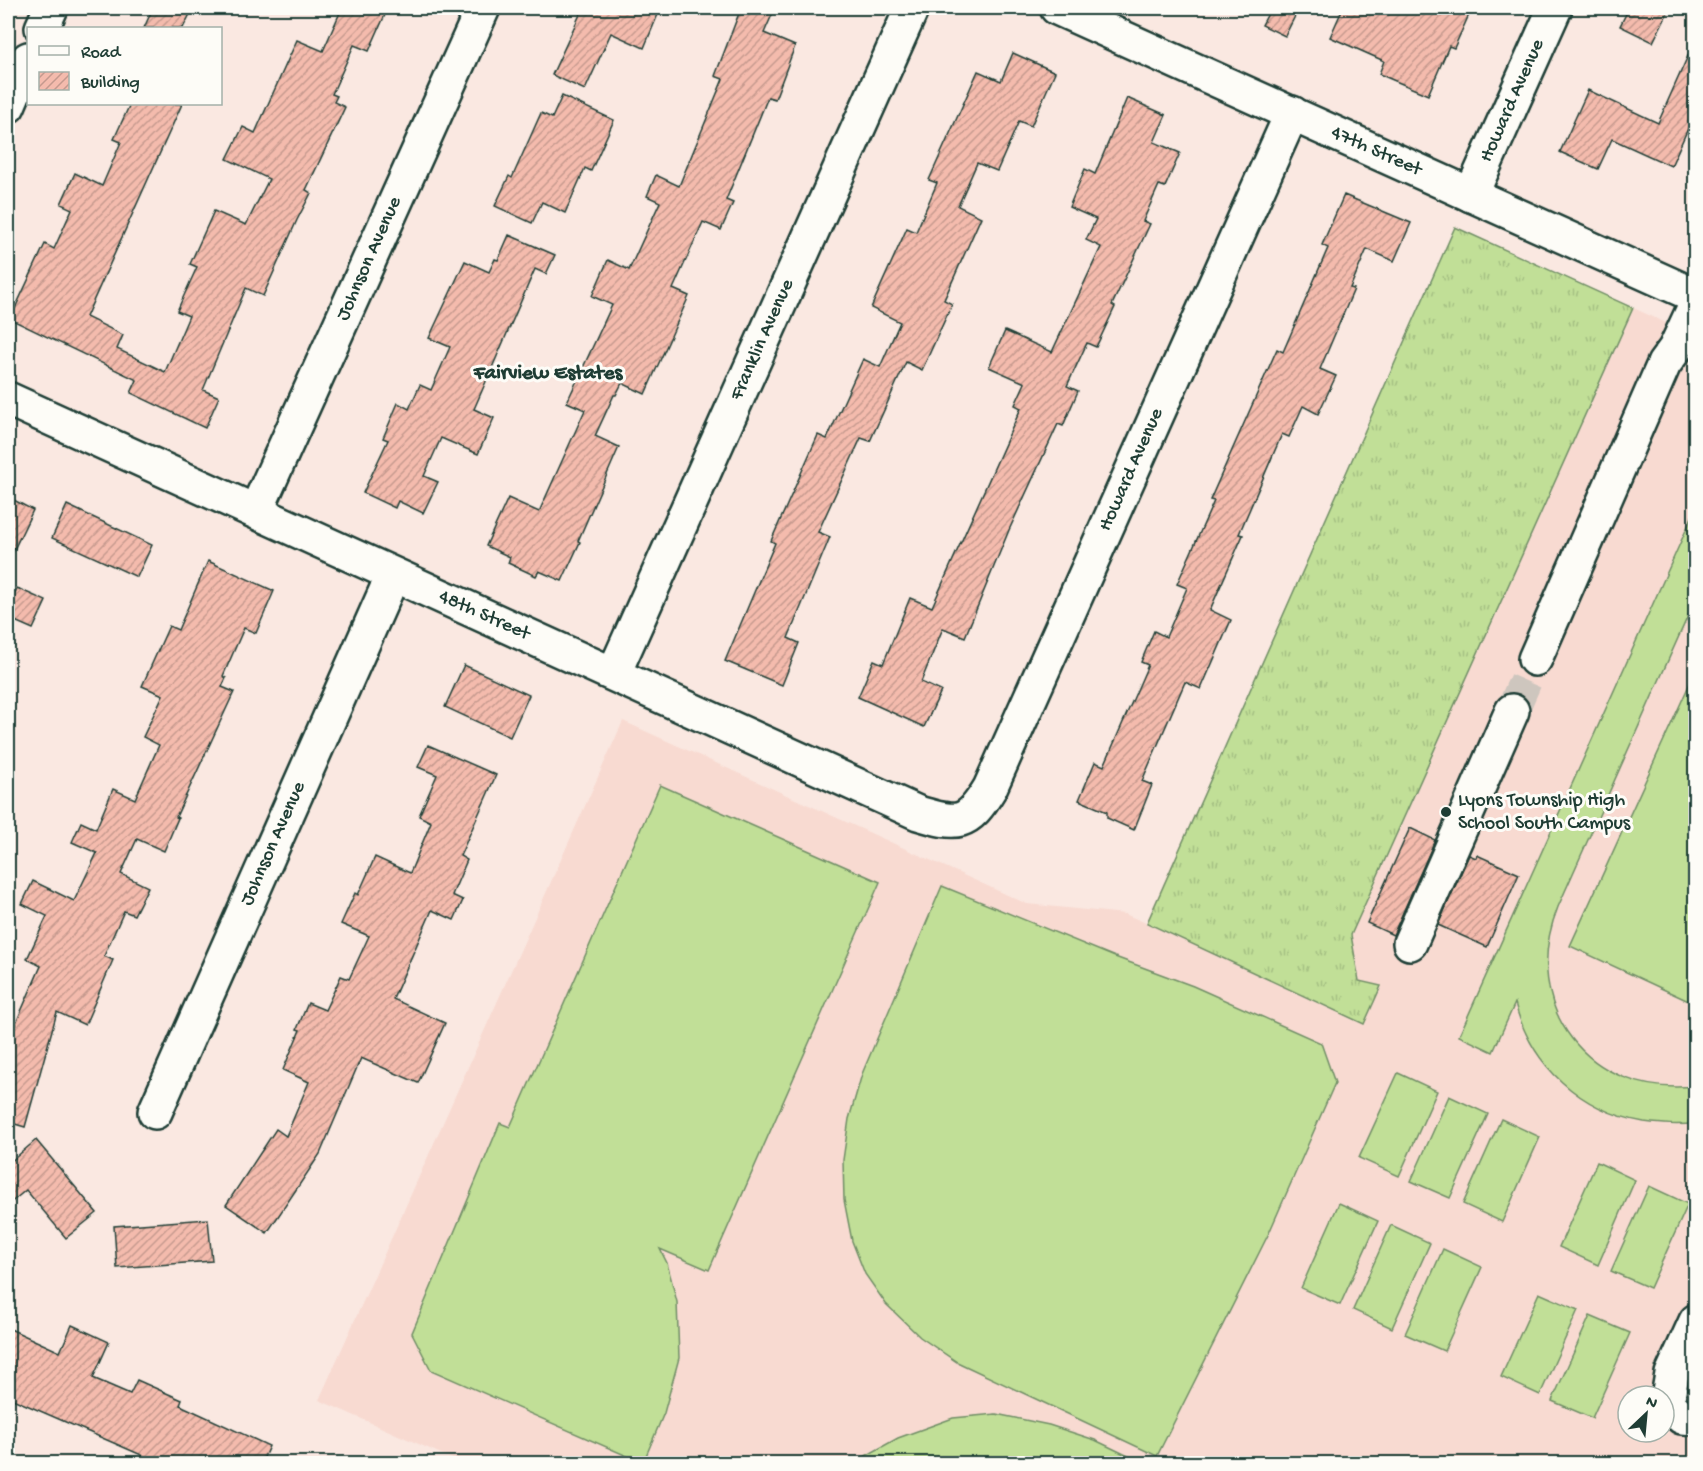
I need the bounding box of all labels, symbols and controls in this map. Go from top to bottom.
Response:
legend [27,27,222,105]
street label: Howard Avenue [1476,35,1551,166]
text: Road [81,43,122,64]
text: Building [80,73,140,94]
street label: 47th Street [1327,122,1427,183]
street label: Johnson Avenue [332,193,408,325]
street label: Franklin Avenue [726,275,800,405]
district label: Fairview Estates [473,362,624,387]
street label: Howard Avenue [1095,404,1170,535]
street label: 48th Street [435,586,535,647]
street label: Johnson Avenue [236,778,312,910]
place label: Lyons Township High School South Campus [1458,790,1631,836]
marker: Lyons Township High School South Campus [1439,805,1453,819]
north arrow [1616,1384,1676,1444]
text: N [1642,1393,1660,1415]

